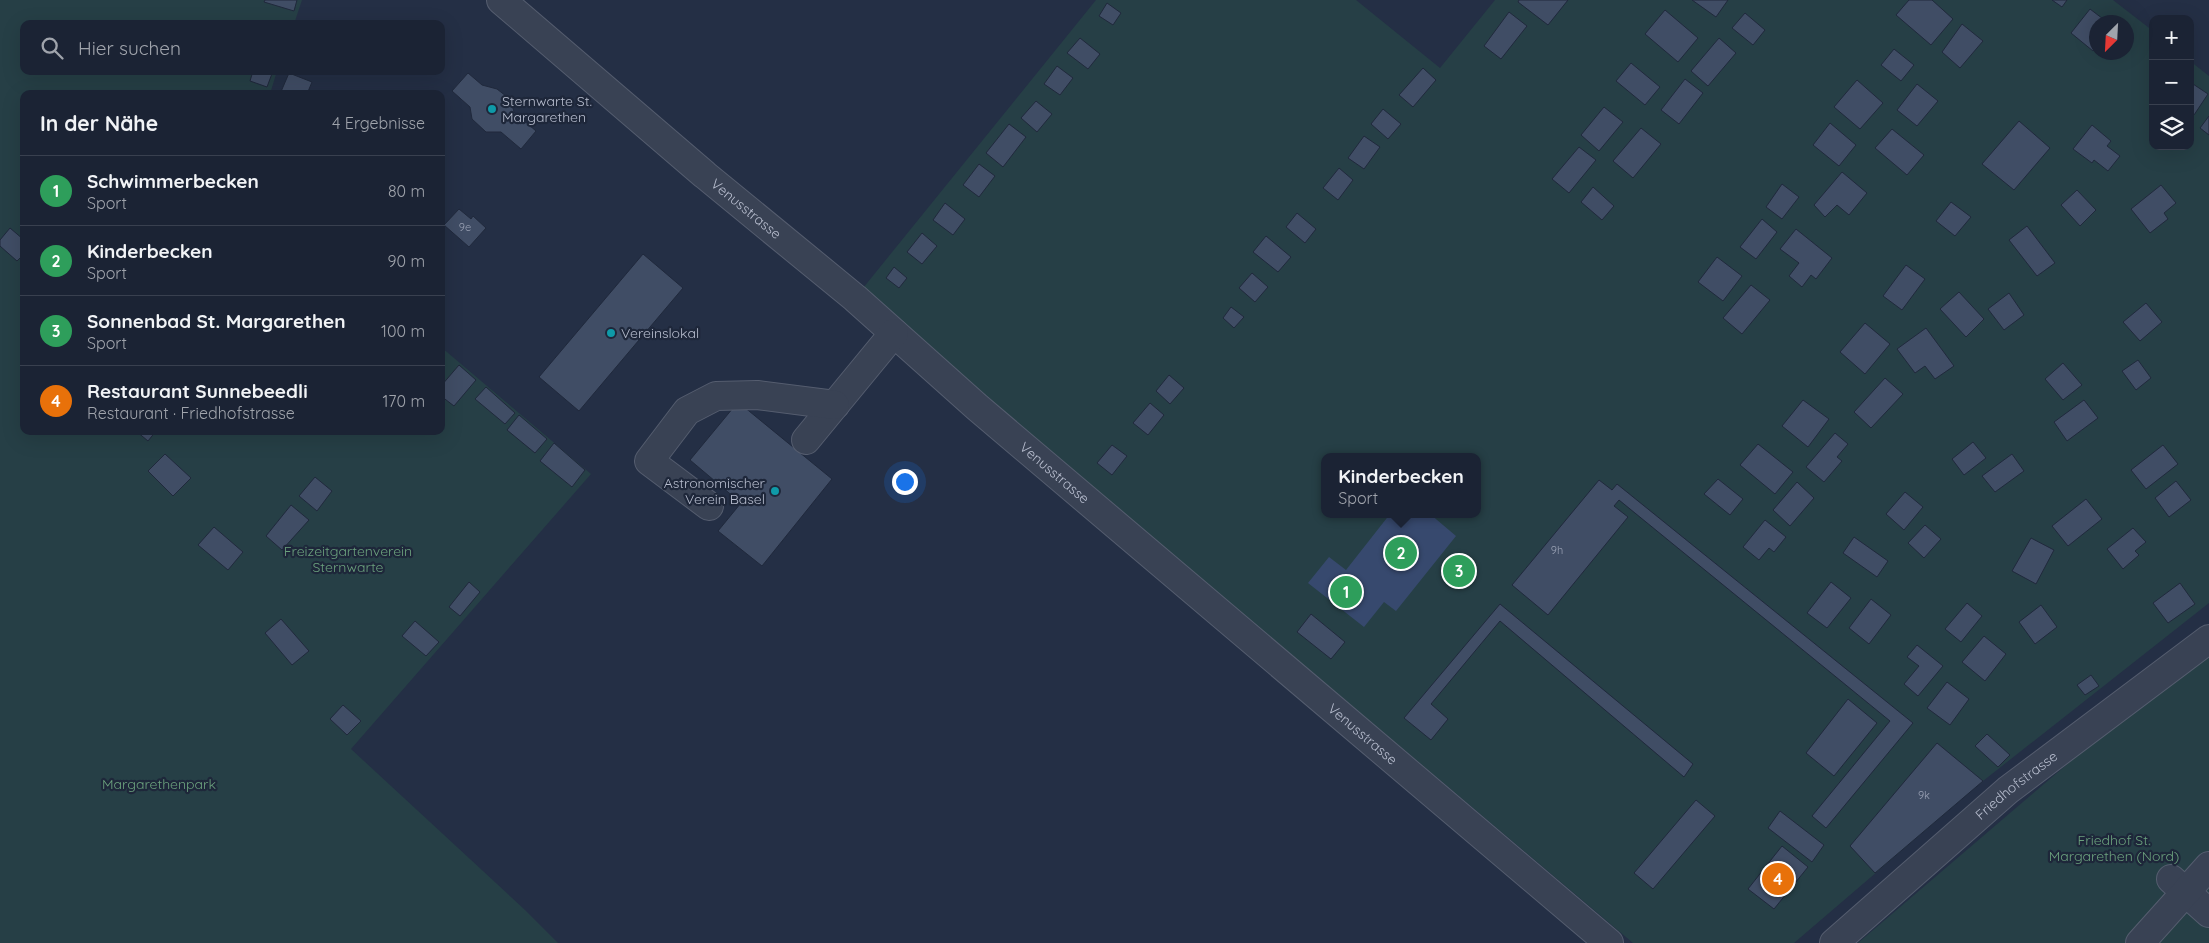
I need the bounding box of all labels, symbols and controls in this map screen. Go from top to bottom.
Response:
north arrow [2089,15,2134,60]
map controls [2149,15,2194,150]
button: + [2149,15,2194,60]
search box [20,20,445,75]
icon: search [38,34,66,62]
text: Hier suchen [78,36,181,60]
button: − [2149,60,2194,105]
place label: Sternwarte St. Margarethen [502,92,592,126]
marker: Sternwarte St. Margarethen [486,103,498,115]
button: layers [2149,105,2194,150]
text: In der Nähe [40,110,158,136]
text: 4 Ergebnisse [332,113,425,133]
text: Schwimmerbecken [87,169,259,193]
street label: Venusstrasse [707,175,785,243]
text: 1 [53,181,59,201]
text: 80 m [388,181,425,201]
text: Sport [87,193,127,213]
house number: 9e [459,220,471,234]
text: Kinderbecken [87,239,213,263]
text: 2 [51,251,61,271]
text: 90 m [388,251,425,271]
text: Sport [87,263,127,283]
text: Sonnenbad St. Margarethen [87,309,346,333]
text: 3 [52,321,60,341]
text: 100 m [381,321,425,341]
place label: Vereinslokal [621,324,699,342]
marker: Vereinslokal [605,327,617,339]
text: Sport [87,333,127,353]
text: Restaurant Sunnebeedli [87,379,308,403]
text: 4 [51,391,61,411]
text: 170 m [382,391,425,411]
text: Restaurant · Friedhofstrasse [87,403,295,423]
street label: Venusstrasse [1016,438,1093,507]
popup [1321,453,1481,518]
text: Kinderbecken [1338,464,1464,488]
your location [892,469,918,495]
place label: Astronomischer Verein Basel [664,474,766,508]
marker: Astronomischer Verein Basel [769,485,781,497]
text: Sport [1338,488,1378,508]
pin: 2 [1385,534,1417,572]
park label: Freizeitgartenverein Sternwarte [284,542,412,576]
house number: 9h [1551,543,1563,557]
pin: 3 [1443,552,1475,590]
pin: 1 [1330,573,1362,611]
street label: Venusstrasse [1324,699,1401,769]
street label: Friedhofstrasse [1971,747,2061,824]
park label: Margarethenpark [102,775,216,793]
house number: 9k [1918,788,1930,802]
park label: Friedhof St. Margarethen (Nord) [2049,831,2179,865]
pin: 4 [1762,860,1794,898]

